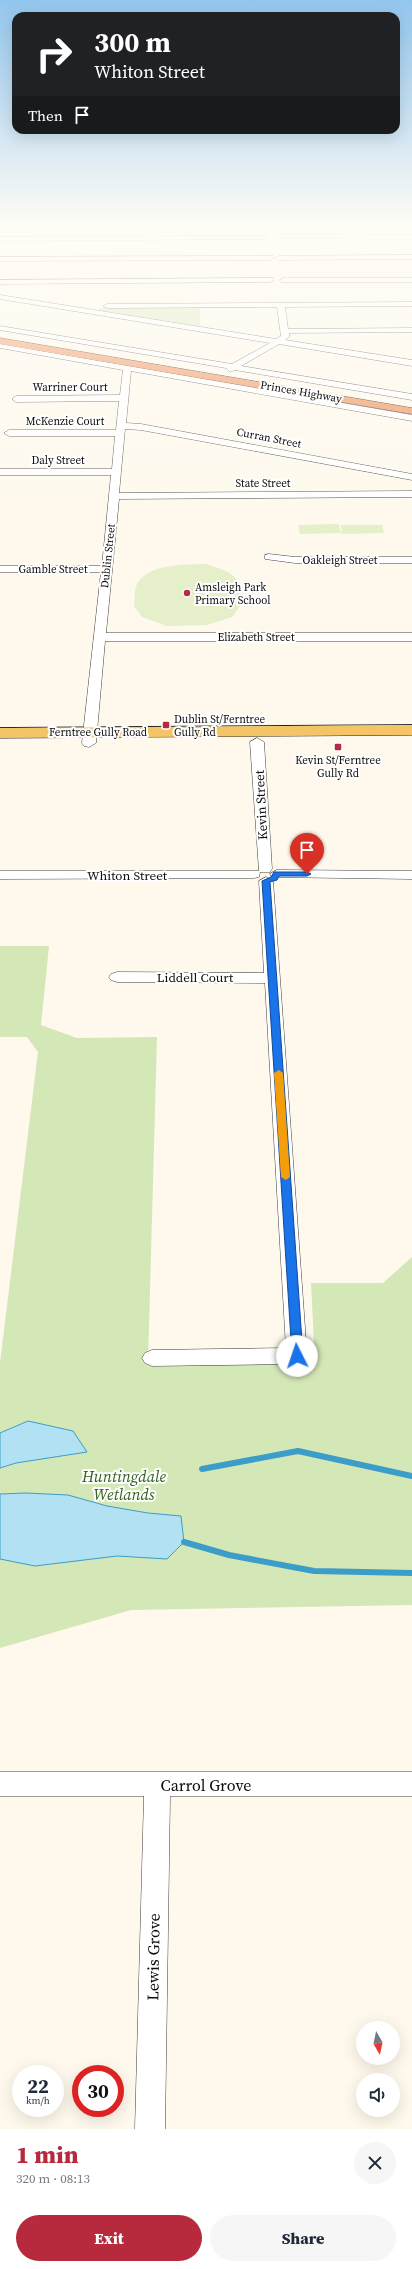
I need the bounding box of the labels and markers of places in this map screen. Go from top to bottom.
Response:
place label: Amsleigh Park Primary School [195,580,270,608]
marker: Amsleigh Park Primary School [182,588,192,598]
place label: Dublin St/Ferntree Gully Rd [174,712,265,740]
marker: Dublin St/Ferntree Gully Rd [161,720,171,730]
marker: Kevin St/Ferntree Gully Rd [333,742,343,752]
place label: Kevin St/Ferntree Gully Rd [295,753,381,781]
pin [290,833,324,874]

